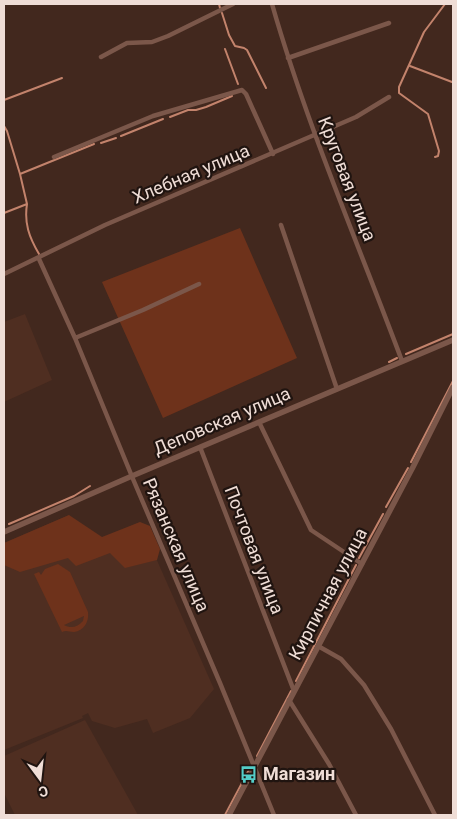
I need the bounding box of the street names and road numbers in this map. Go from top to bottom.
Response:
street label: Круговая улица [314,114,381,244]
street label: Хлебная улица [129,139,252,208]
street label: Деповская улица [150,382,293,459]
street label: Рязанская улица [139,475,214,615]
street label: Почтовая улица [220,483,289,617]
street label: Кирпичная улица [284,524,371,663]

